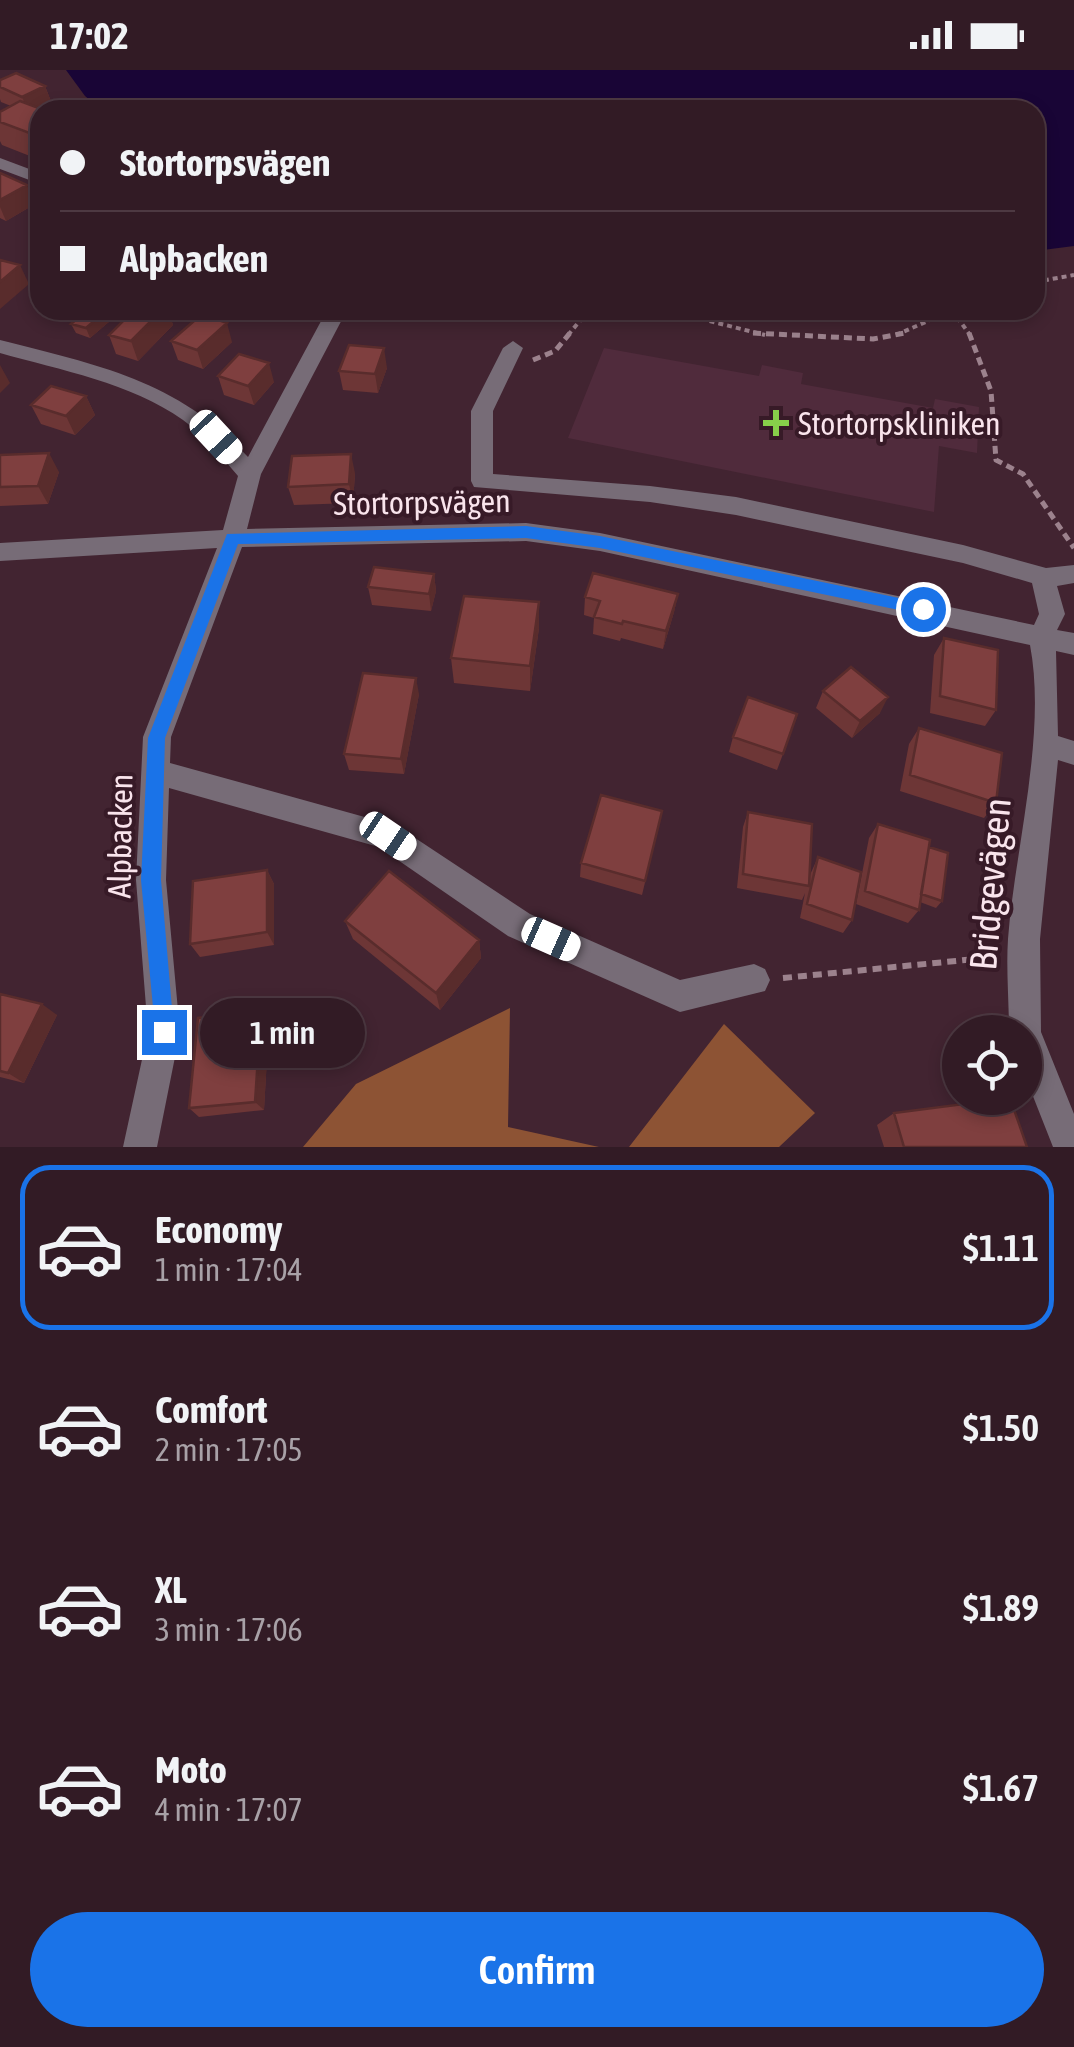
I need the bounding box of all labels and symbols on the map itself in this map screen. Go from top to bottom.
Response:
car [185,405,247,469]
place label: Stortorpskliniken [798,405,1001,442]
marker: Stortorpskliniken [763,410,789,436]
street label: Stortorpsvägen [333,482,511,522]
route start [901,587,946,632]
street label: Alpbacken [100,773,140,899]
street label: Bridgevägen [961,796,1019,972]
car [355,807,421,865]
car [517,913,585,965]
callout: 1 min [199,997,364,1067]
route end [142,1010,187,1055]

